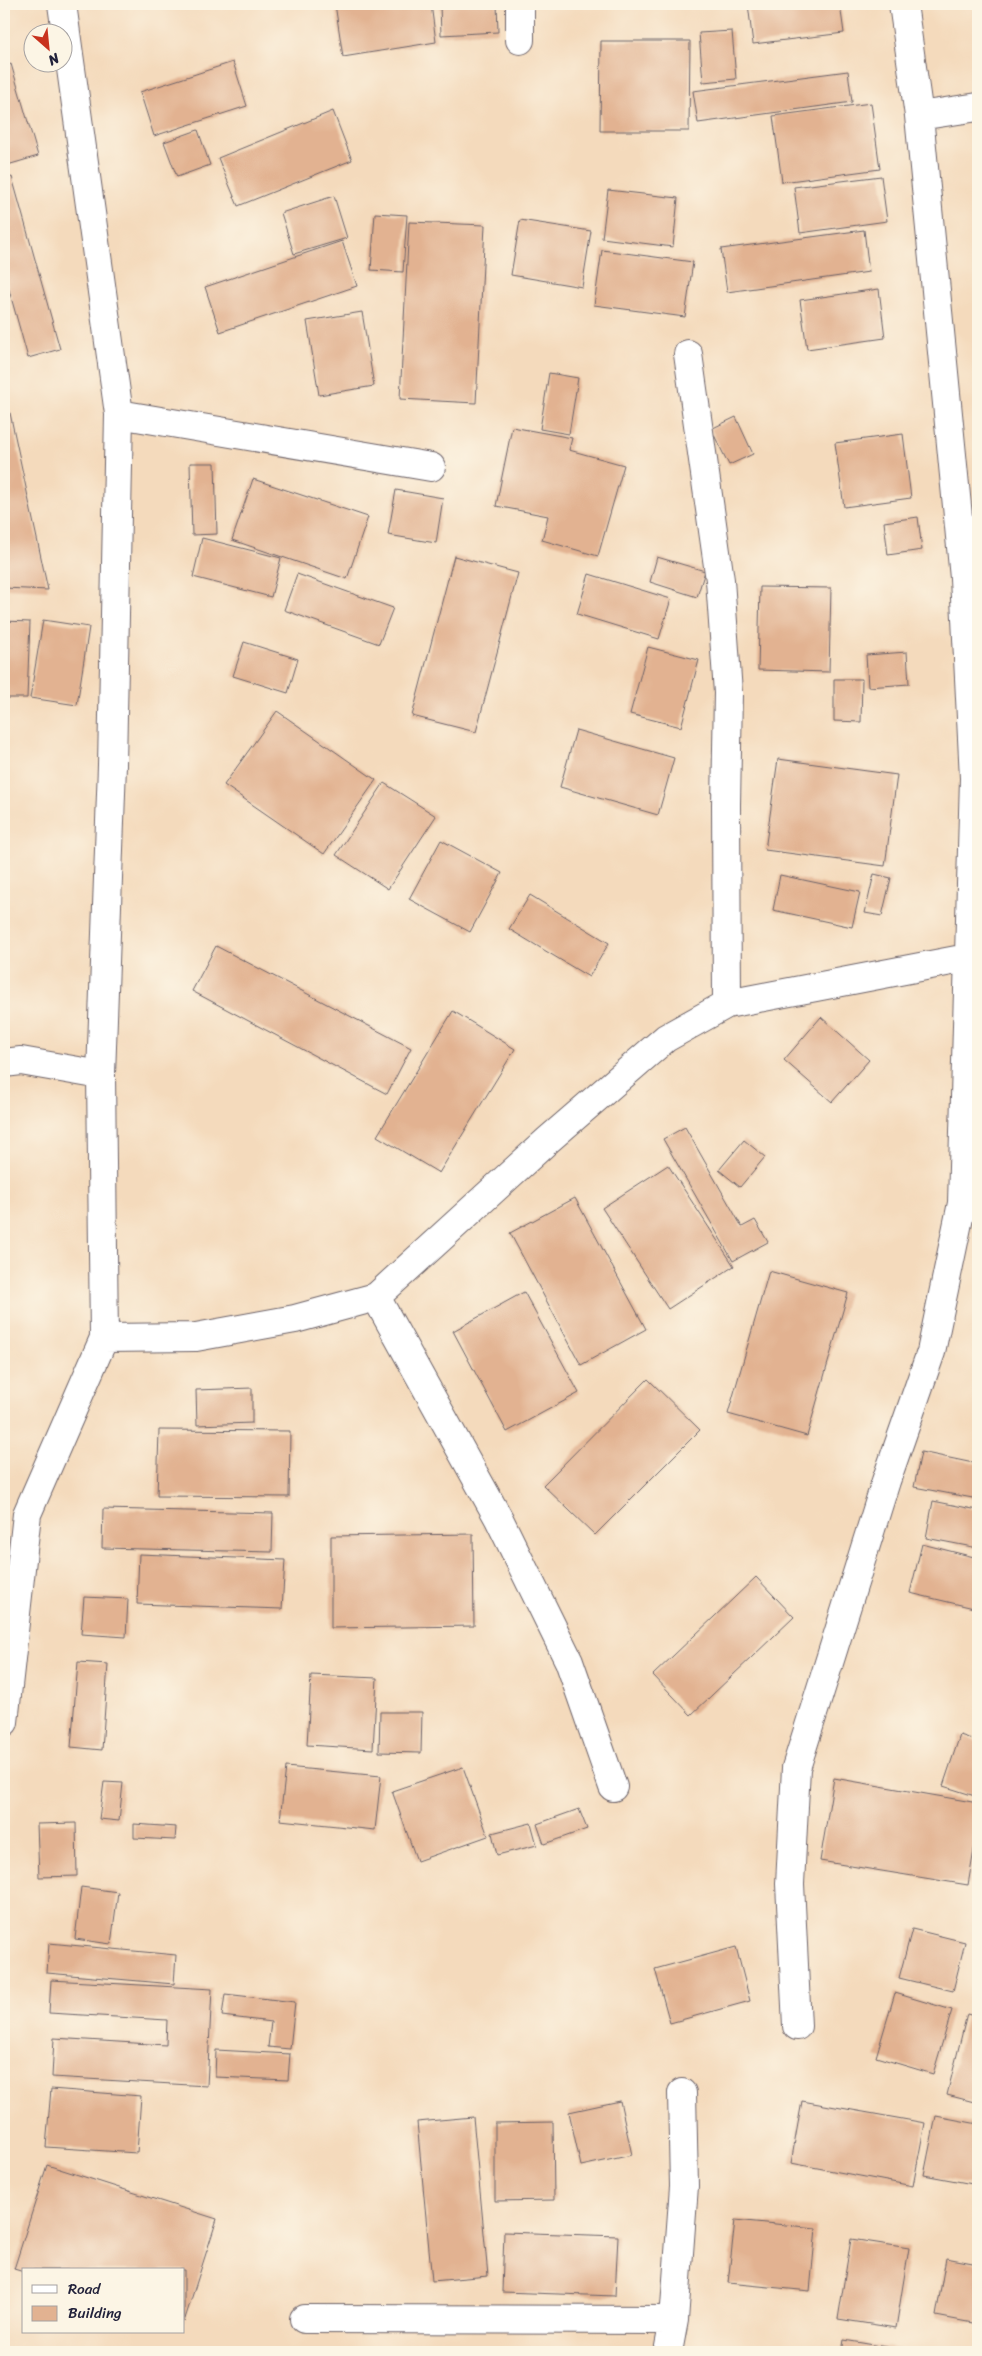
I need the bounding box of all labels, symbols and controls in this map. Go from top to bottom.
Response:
north arrow [22,22,72,72]
text: N [43,45,65,73]
legend [22,2268,185,2334]
text: Road [68,2276,101,2302]
text: Building [68,2300,122,2326]

